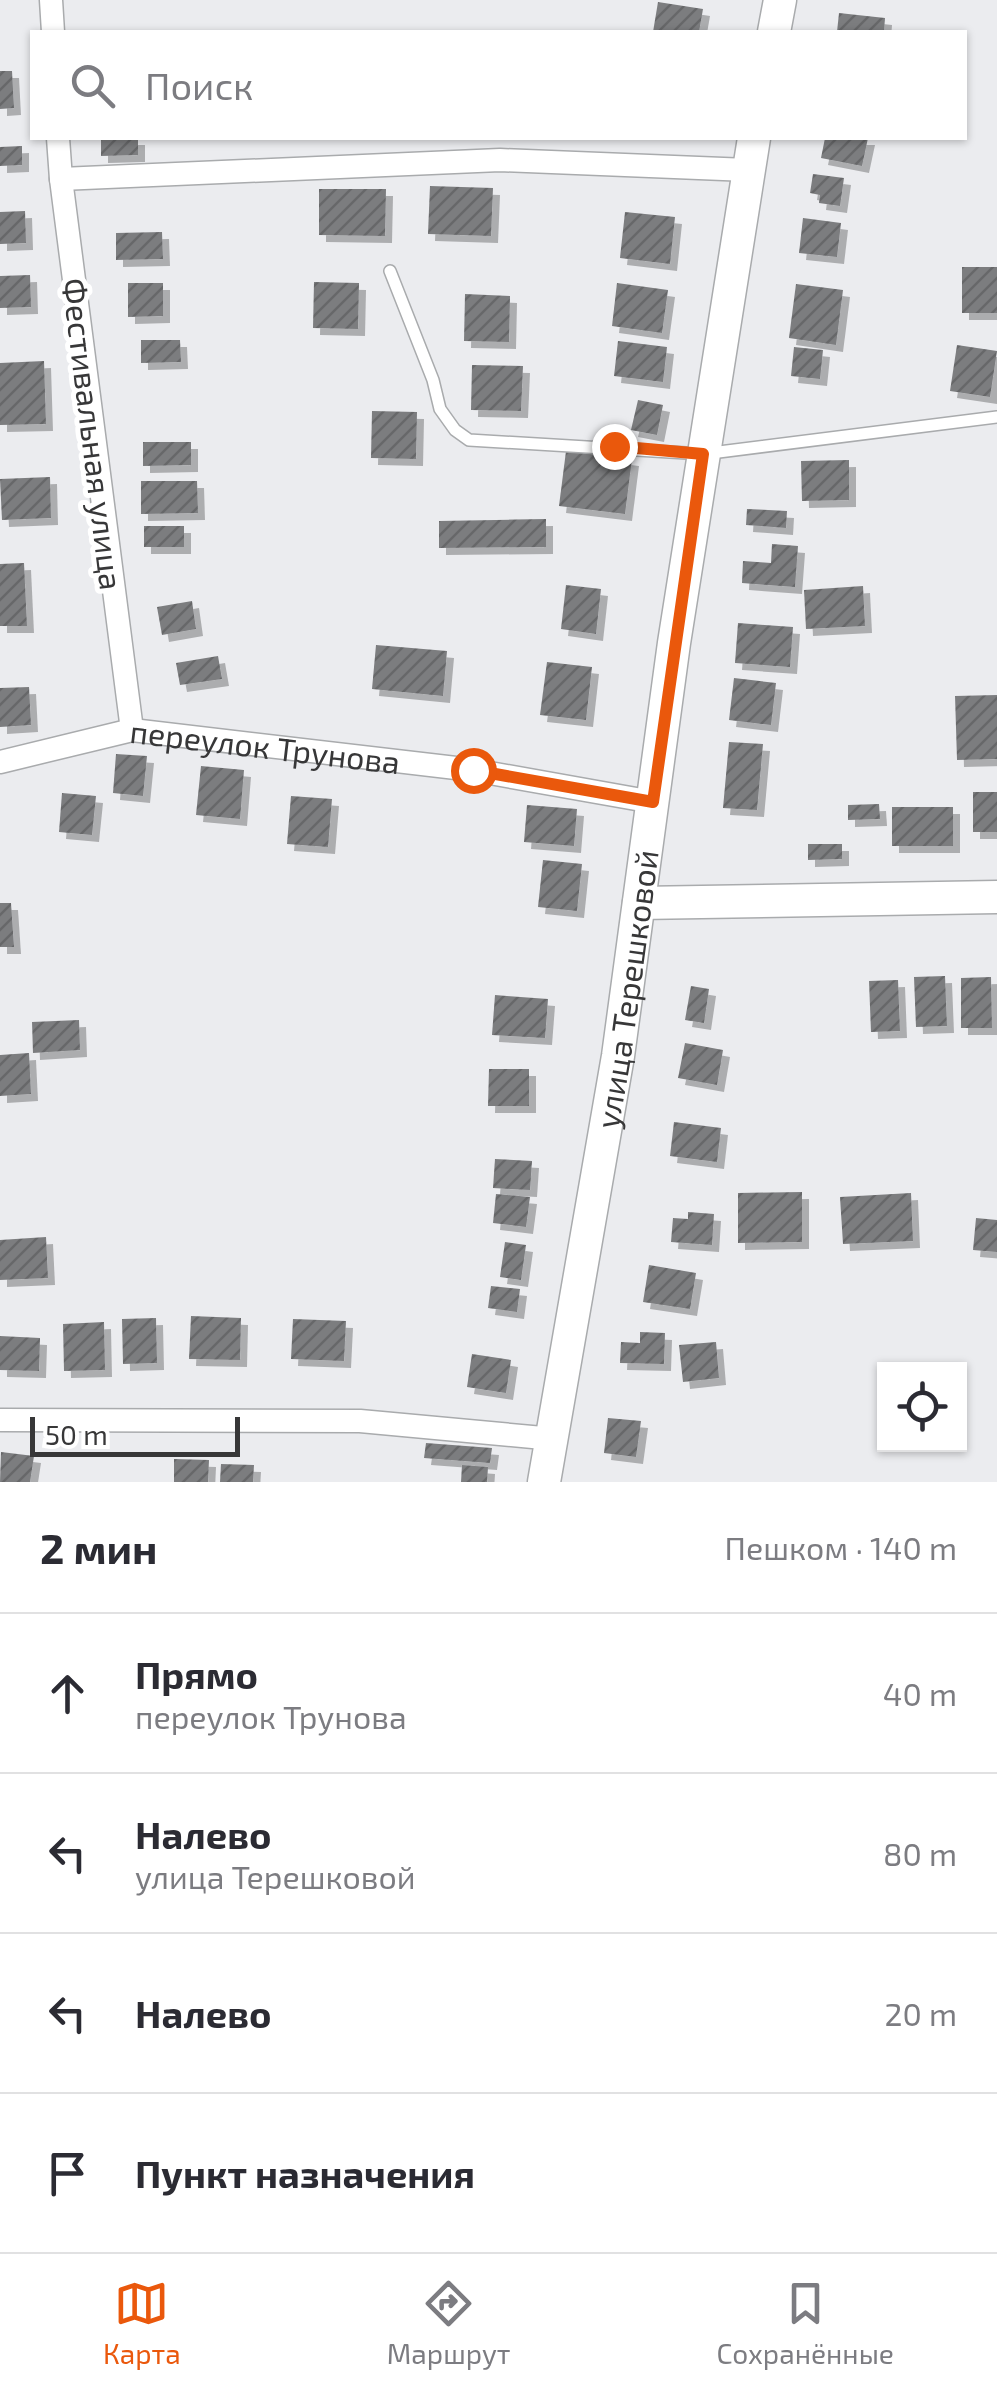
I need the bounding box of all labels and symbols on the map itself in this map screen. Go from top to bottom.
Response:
street label: Фестивальная улица [55,276,132,592]
route end [592,424,638,470]
street label: переулок Трунова [128,711,402,780]
route start [451,748,497,794]
street label: улица Терешковой [587,847,665,1131]
scale bar [30,1412,240,1456]

